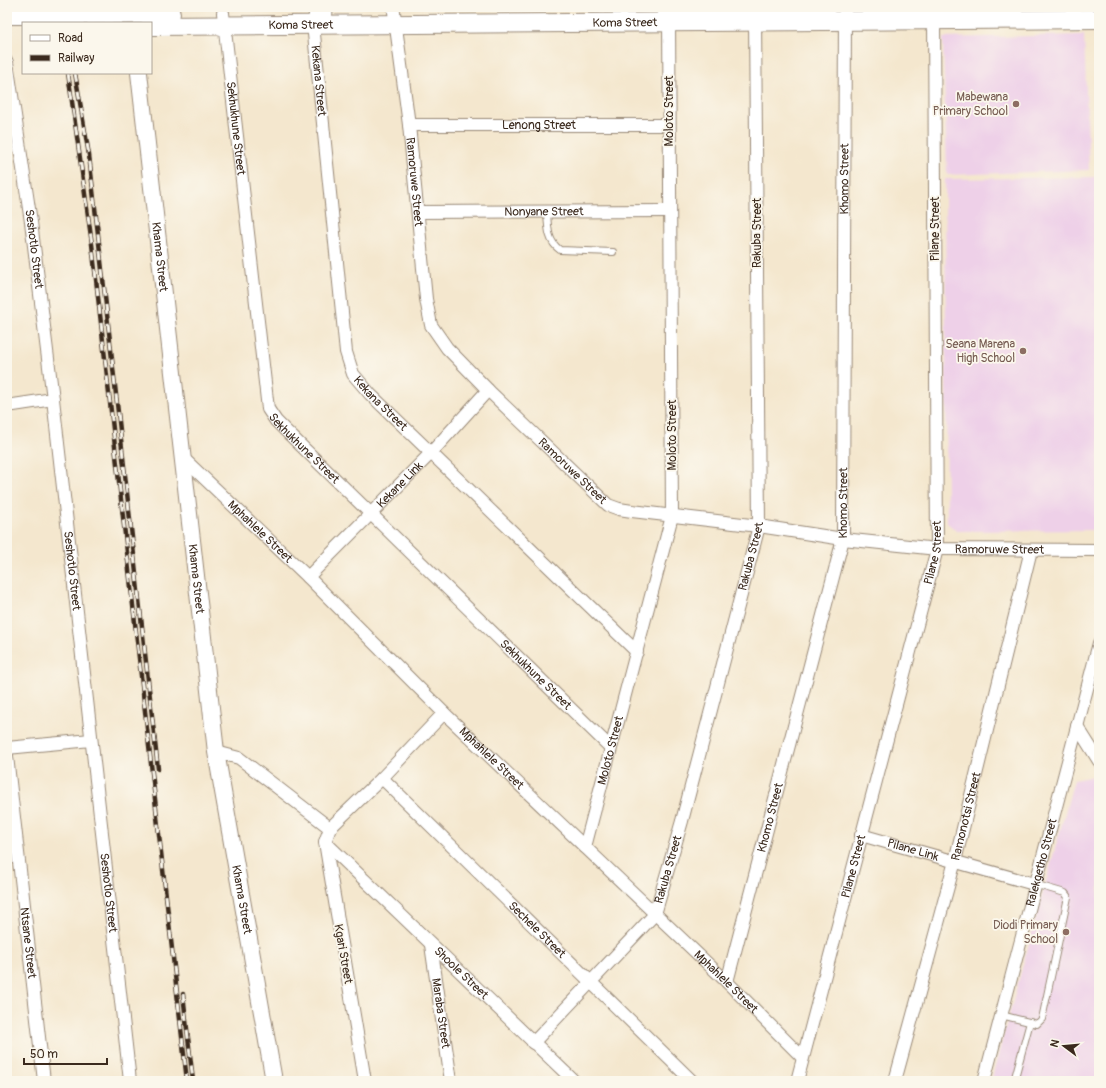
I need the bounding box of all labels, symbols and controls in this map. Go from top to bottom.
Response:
street label: Koma Street [593,15,658,30]
street label: Koma Street [269,17,334,33]
legend [22,22,152,74]
text: Road [58,31,83,46]
street label: Kekana Street [308,45,330,117]
text: Railway [58,51,94,66]
street label: Moloto Street [662,75,677,146]
street label: Sekhukhune Street [223,81,249,176]
place label: Mabewana Primary School [933,90,1008,119]
marker: Mabewana Primary School [1011,99,1021,109]
street label: Lenong Street [502,118,576,133]
street label: Ramoruwe Street [403,137,426,227]
street label: Khomo Street [837,143,852,215]
street label: Pilane Street [928,196,943,261]
street label: Rakuba Street [750,198,765,268]
street label: Nonyane Street [504,204,584,219]
street label: Seshotlo Street [22,208,47,290]
street label: Khama Street [148,221,171,293]
place label: Seana Marena High School [946,337,1015,366]
marker: Seana Marena High School [1018,346,1028,356]
street label: Kekana Street [350,373,411,434]
street label: Moloto Street [665,399,680,470]
street label: Sekhukhune Street [265,410,343,487]
street label: Ramoruwe Street [535,435,610,507]
street label: Kekane Link [373,458,426,511]
street label: Khomo Street [836,467,851,539]
street label: Mphahlele Street [225,497,296,566]
street label: Pilane Street [920,521,945,586]
street label: Rakuba Street [735,522,767,592]
street label: Seshotlo Street [60,530,84,611]
street label: Ramoruwe Street [955,542,1044,557]
street label: Khama Street [185,543,208,614]
street label: Sekhukhune Street [497,636,575,713]
street label: Moloto Street [594,714,627,786]
street label: Mphahlele Street [456,724,527,793]
street label: Ramonotsi Street [948,770,984,862]
street label: Khomo Street [754,781,786,854]
street label: Ralekgetho Street [1023,817,1060,908]
street label: Rakuba Street [651,833,685,905]
street label: Pilane Street [838,833,869,900]
street label: Pilane Link [886,835,940,864]
street label: Seshotlo Street [97,852,121,933]
street label: Khama Street [229,864,255,935]
street label: Sechele Street [505,898,569,961]
street label: Ntsane Street [17,906,40,979]
place label: Diodi Primary School [993,918,1058,947]
street label: Kgari Street [330,923,356,985]
marker: Diodi Primary School [1061,927,1071,937]
street label: Shoole Street [431,943,492,1002]
street label: Mphahlele Street [691,947,762,1017]
street label: Maraba Street [428,977,454,1050]
north arrow [1044,1026,1084,1066]
text: N [1048,1037,1062,1049]
scale bar [24,1040,107,1066]
text: 50 m [30,1047,58,1062]

